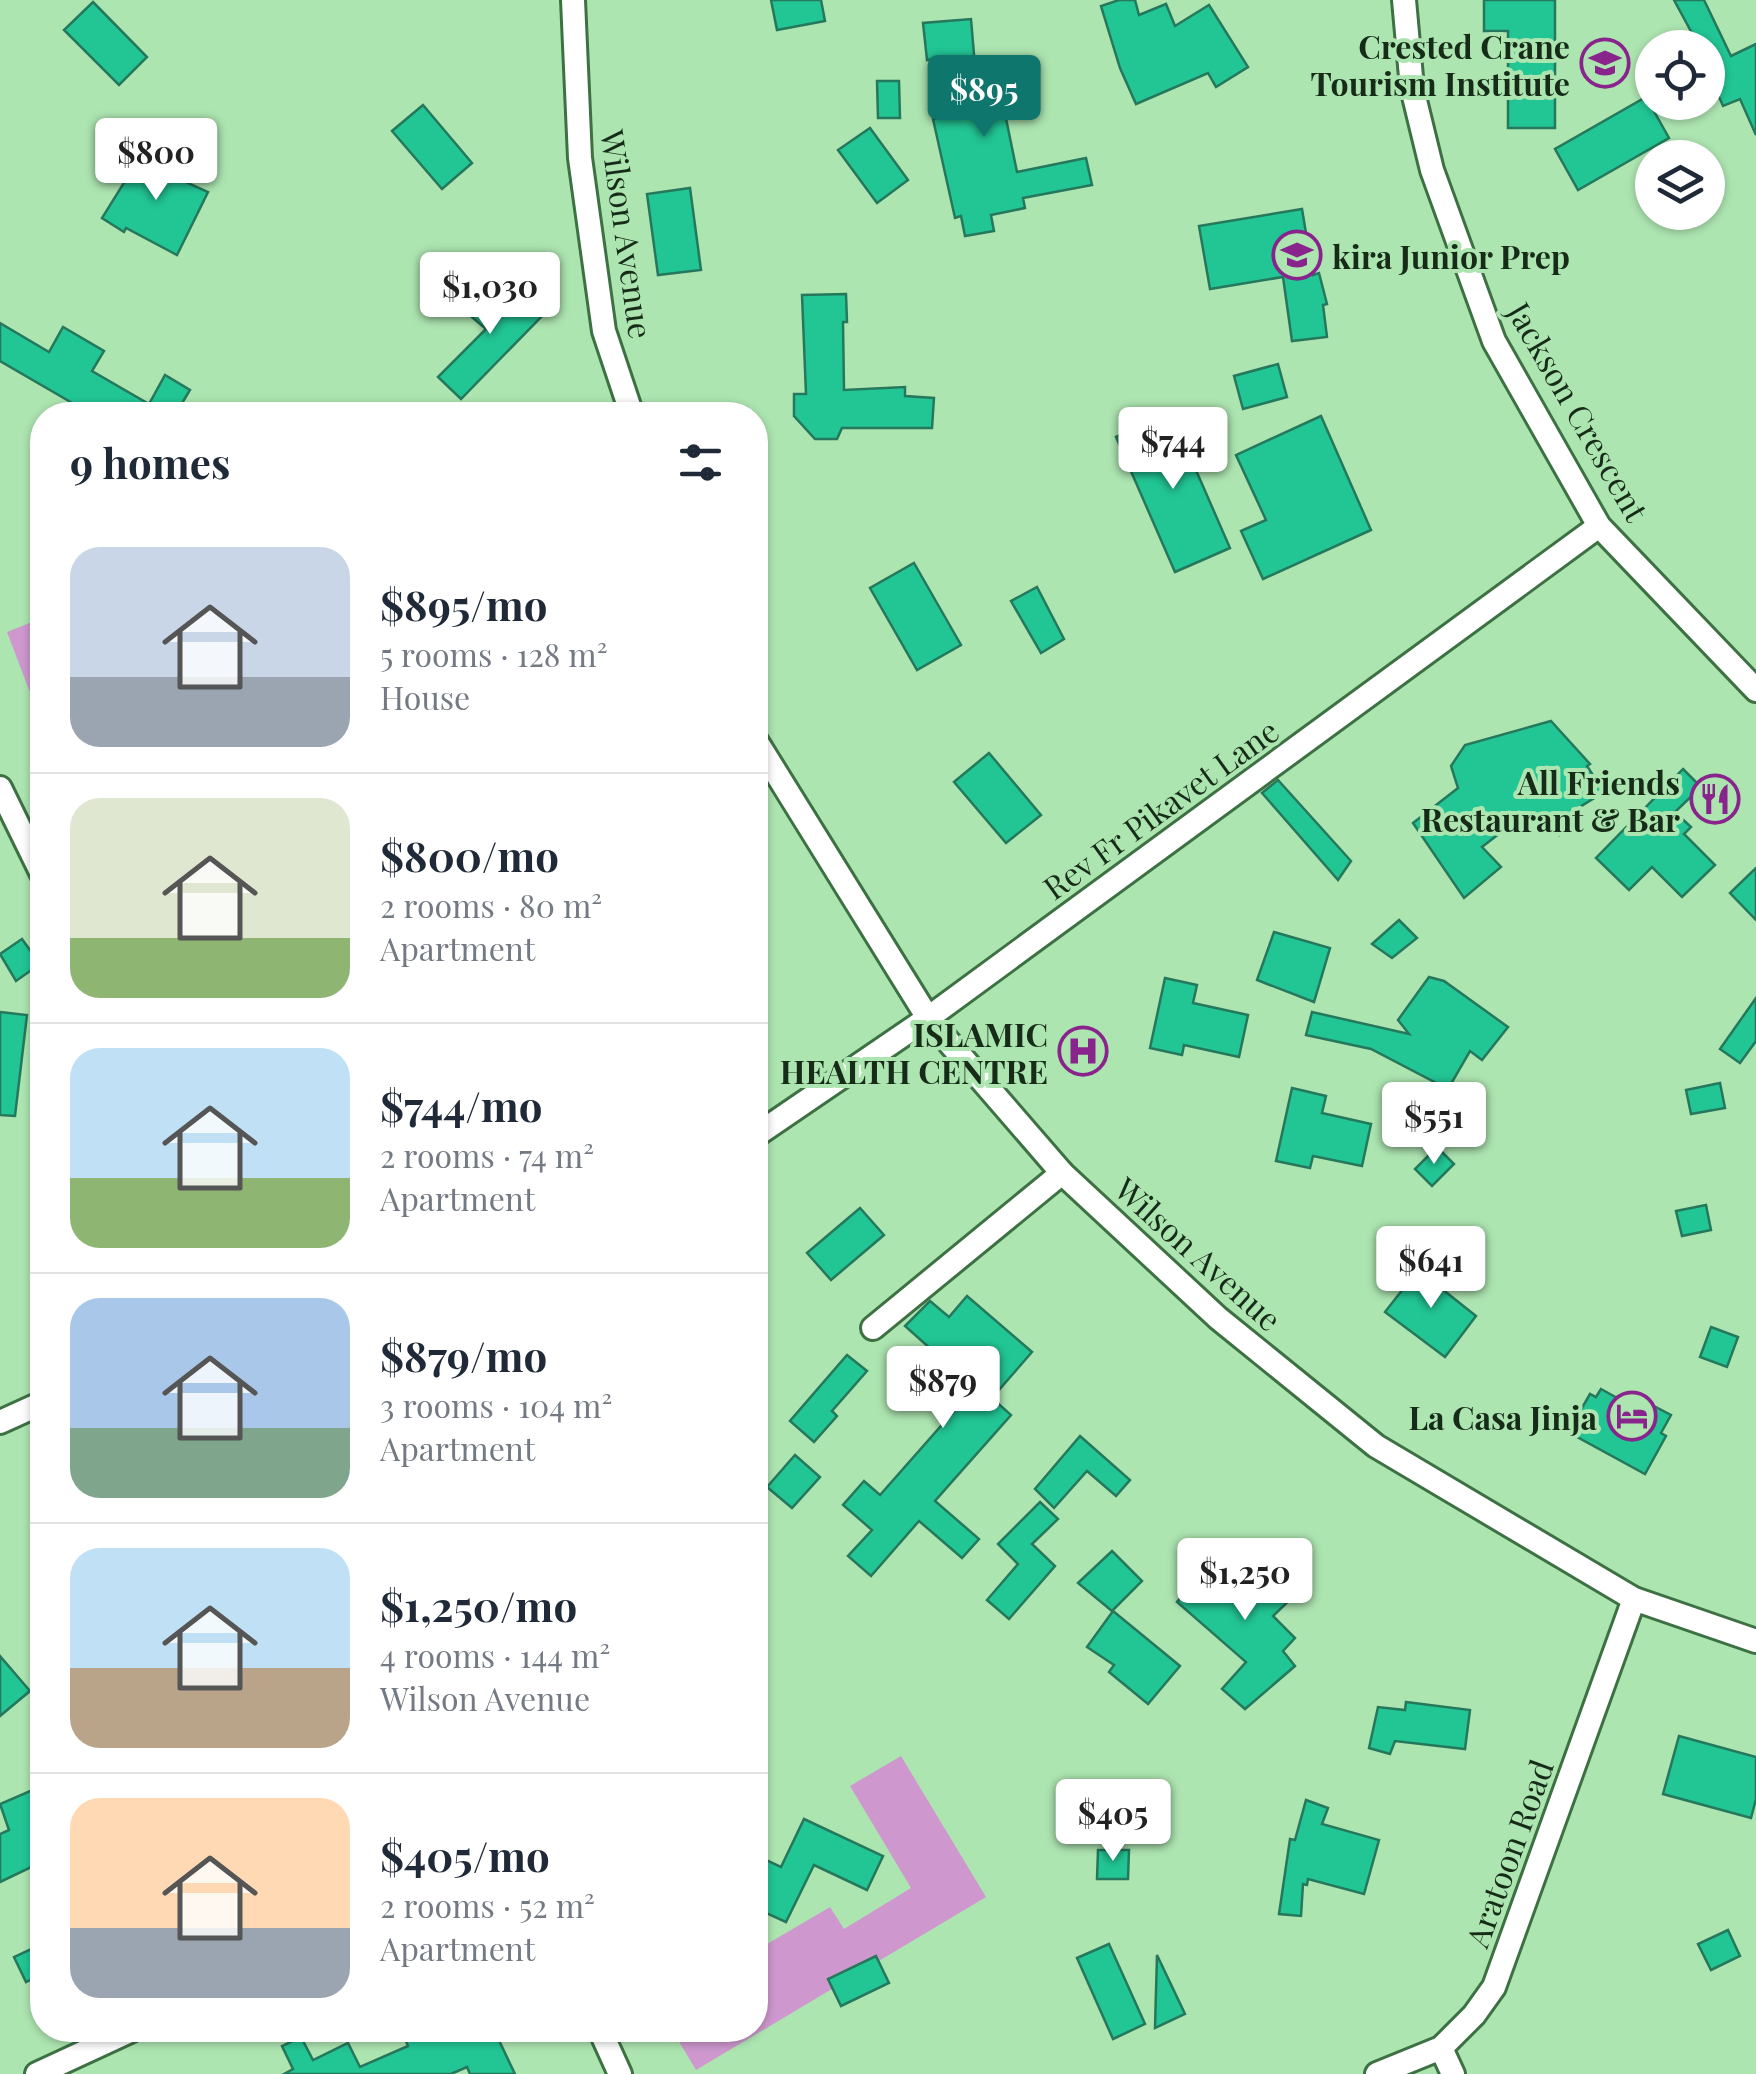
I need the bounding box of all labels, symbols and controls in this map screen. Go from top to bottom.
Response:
place label: Crested Crane Tourism Institute [1311,24,1570,104]
map controls [1635,30,1725,230]
button: locate [1635,30,1725,120]
school or university icon: Crested Crane Tourism Institute [1579,37,1631,89]
pin: $895 [925,55,1043,140]
text: $895 [950,66,1018,109]
pin: $800 [97,118,215,203]
street label: Wilson Avenue [592,126,664,341]
text: $800 [117,129,195,172]
button: layers [1635,140,1725,230]
school or university icon: kira Junior Prep [1271,229,1323,281]
place label: kira Junior Prep [1332,234,1570,277]
pin: $1,030 [409,252,571,337]
text: $1,030 [442,263,538,306]
street label: Jackson Crescent [1498,293,1659,529]
pin: $744 [1114,407,1232,492]
text: $744 [1140,418,1206,461]
text: 9 homes [70,434,230,490]
icon: filters [673,435,728,490]
text: $895/mo [380,576,547,632]
icon: home [150,587,270,707]
text: 5 rooms · 128 m² [380,632,608,675]
text: House [380,675,470,718]
street label: Rev Fr Pikavet Lane [1034,708,1286,908]
place label: All Friends Restaurant & Bar [1421,760,1680,840]
restaurant icon: All Friends Restaurant & Bar [1689,773,1741,825]
text: $800/mo [380,827,559,883]
icon: home [150,838,270,958]
text: 2 rooms · 80 m² [380,883,602,926]
text: Apartment [380,926,535,969]
place label: ISLAMIC HEALTH CENTRE [780,1012,1048,1092]
hospital icon: ISLAMIC HEALTH CENTRE [1057,1025,1109,1077]
text: $744/mo [380,1077,543,1133]
pin: $551 [1375,1082,1493,1167]
icon: home [150,1088,270,1208]
text: $551 [1404,1093,1464,1136]
text: 2 rooms · 74 m² [380,1133,594,1176]
street label: Wilson Avenue [1106,1166,1291,1339]
text: Apartment [380,1176,535,1219]
pin: $641 [1372,1226,1490,1311]
text: $641 [1398,1237,1464,1280]
text: $879/mo [380,1327,547,1383]
icon: home [150,1338,270,1458]
pin: $879 [884,1346,1002,1431]
text: $879 [909,1357,977,1400]
text: 3 rooms · 104 m² [380,1383,612,1426]
hotel icon: La Casa Jinja [1606,1390,1658,1442]
place label: La Casa Jinja [1408,1395,1597,1438]
text: Apartment [380,1426,535,1469]
pin: $1,250 [1164,1538,1326,1623]
text: $1,250 [1199,1549,1291,1592]
text: $1,250/mo [380,1577,577,1633]
icon: home [150,1588,270,1708]
text: 4 rooms · 144 m² [380,1633,610,1676]
text: Wilson Avenue [380,1676,590,1719]
street label: Aratoon Road [1454,1753,1562,1954]
pin: $405 [1054,1779,1172,1864]
text: $405 [1078,1790,1148,1833]
text: $405/mo [380,1827,550,1883]
icon: home [150,1838,270,1958]
text: 2 rooms · 52 m² [380,1883,595,1926]
text: Apartment [380,1926,535,1969]

